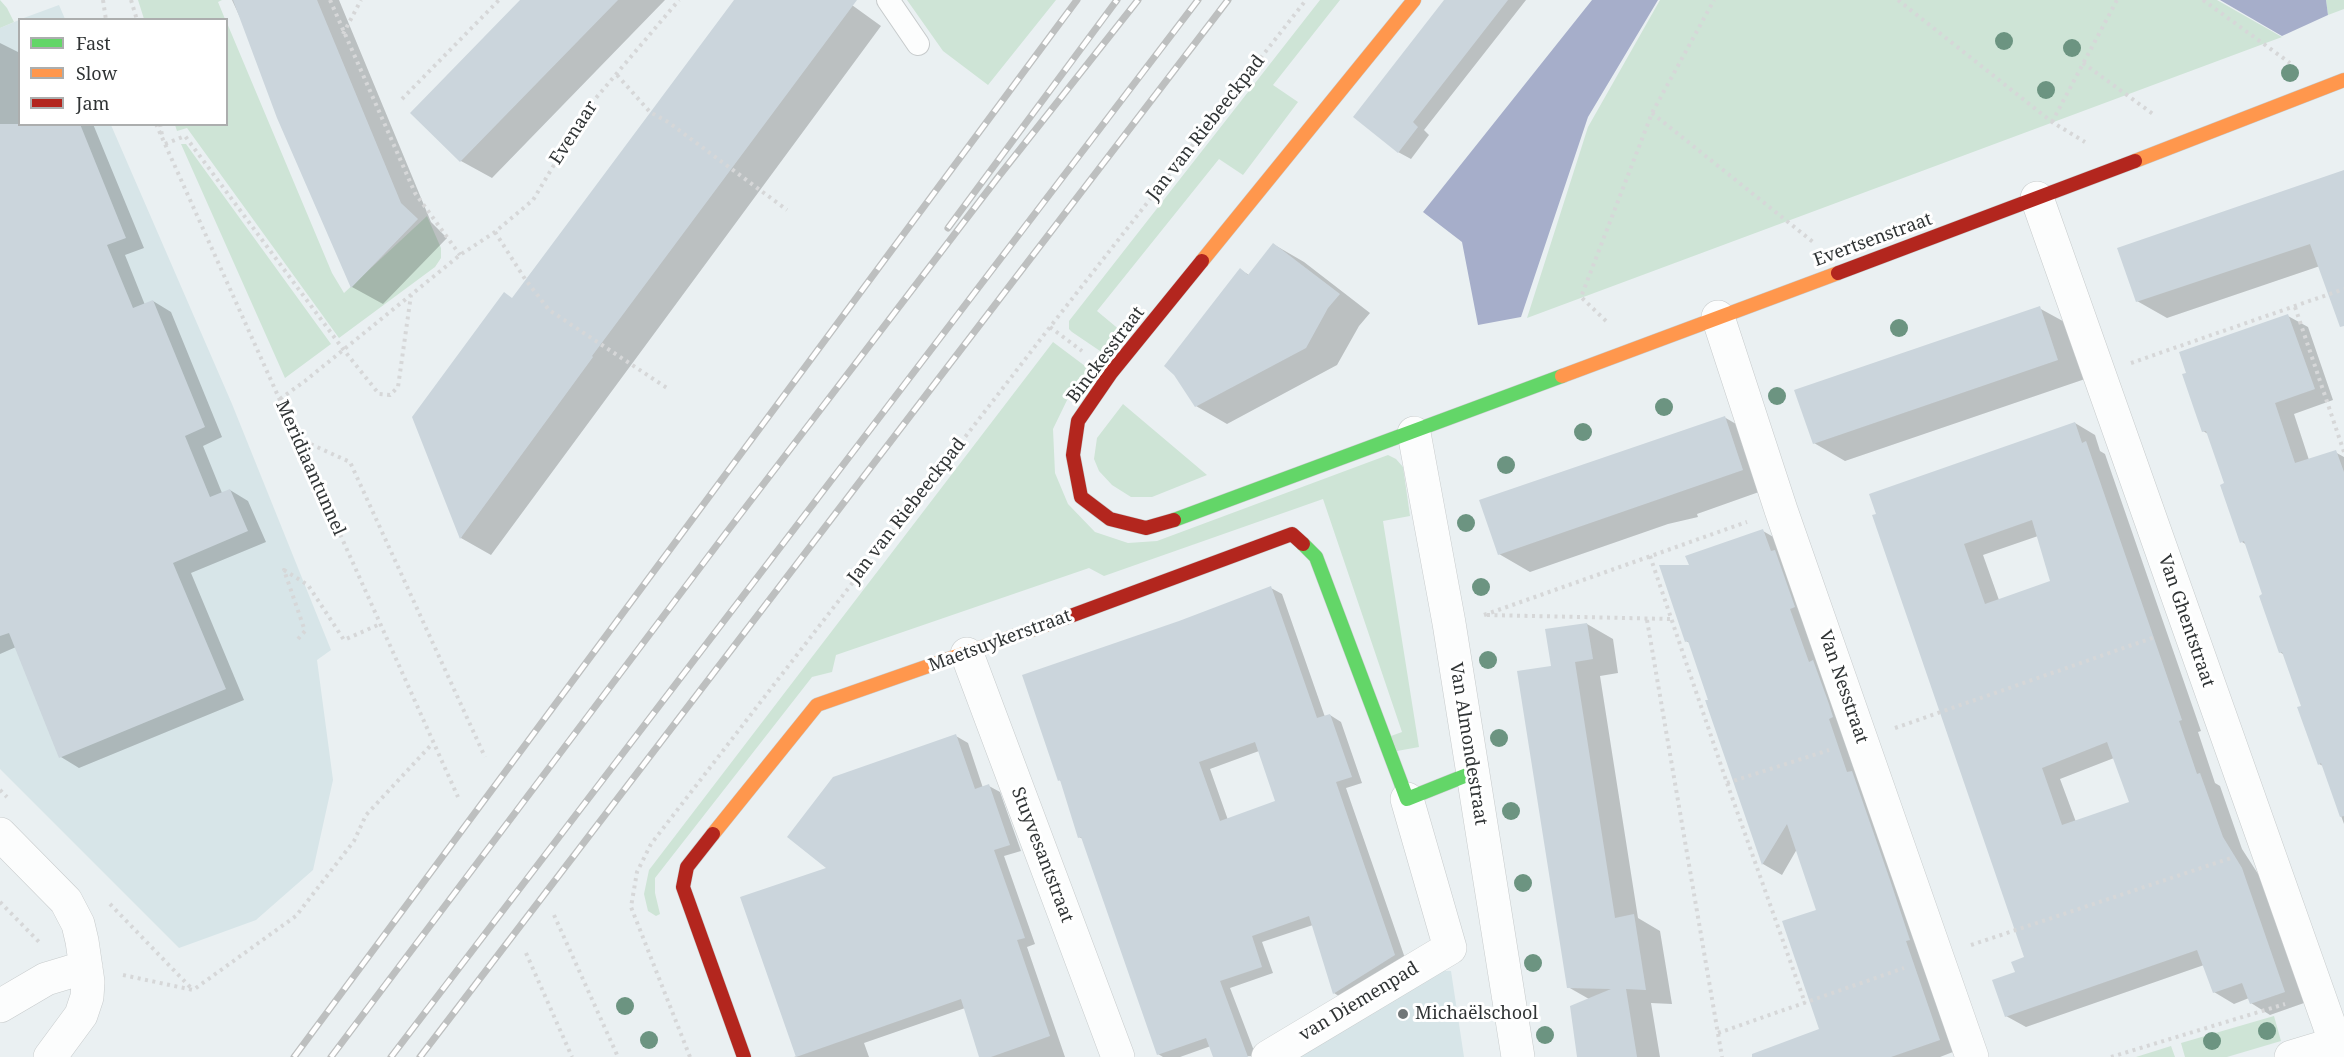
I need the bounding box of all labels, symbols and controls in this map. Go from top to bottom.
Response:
legend [18,18,228,126]
text: Fast [76,31,111,55]
street label: Jan van Riebeeckpad [1142,51,1270,205]
text: Slow [76,61,117,85]
text: Jam [76,91,110,115]
street label: Evenaar [545,97,603,169]
street label: Evertsenstraat [1811,209,1935,271]
street label: Binckesstraat [1063,303,1149,407]
street label: Meridiaantunnel [271,397,349,539]
street label: Jan van Riebeeckpad [843,434,971,588]
street label: Van Ghentstraat [2153,552,2219,690]
street label: Maetsuykerstraat [926,605,1074,677]
street label: Van Nesstraat [1814,628,1872,746]
street label: Van Almondestraat [1444,661,1492,827]
street label: Stuyvesantstraat [1006,784,1078,926]
street label: van Diemenpad [1295,958,1423,1046]
place label: Michaëlschool [1415,1003,1538,1025]
marker: Michaëlschool [1396,1007,1410,1021]

